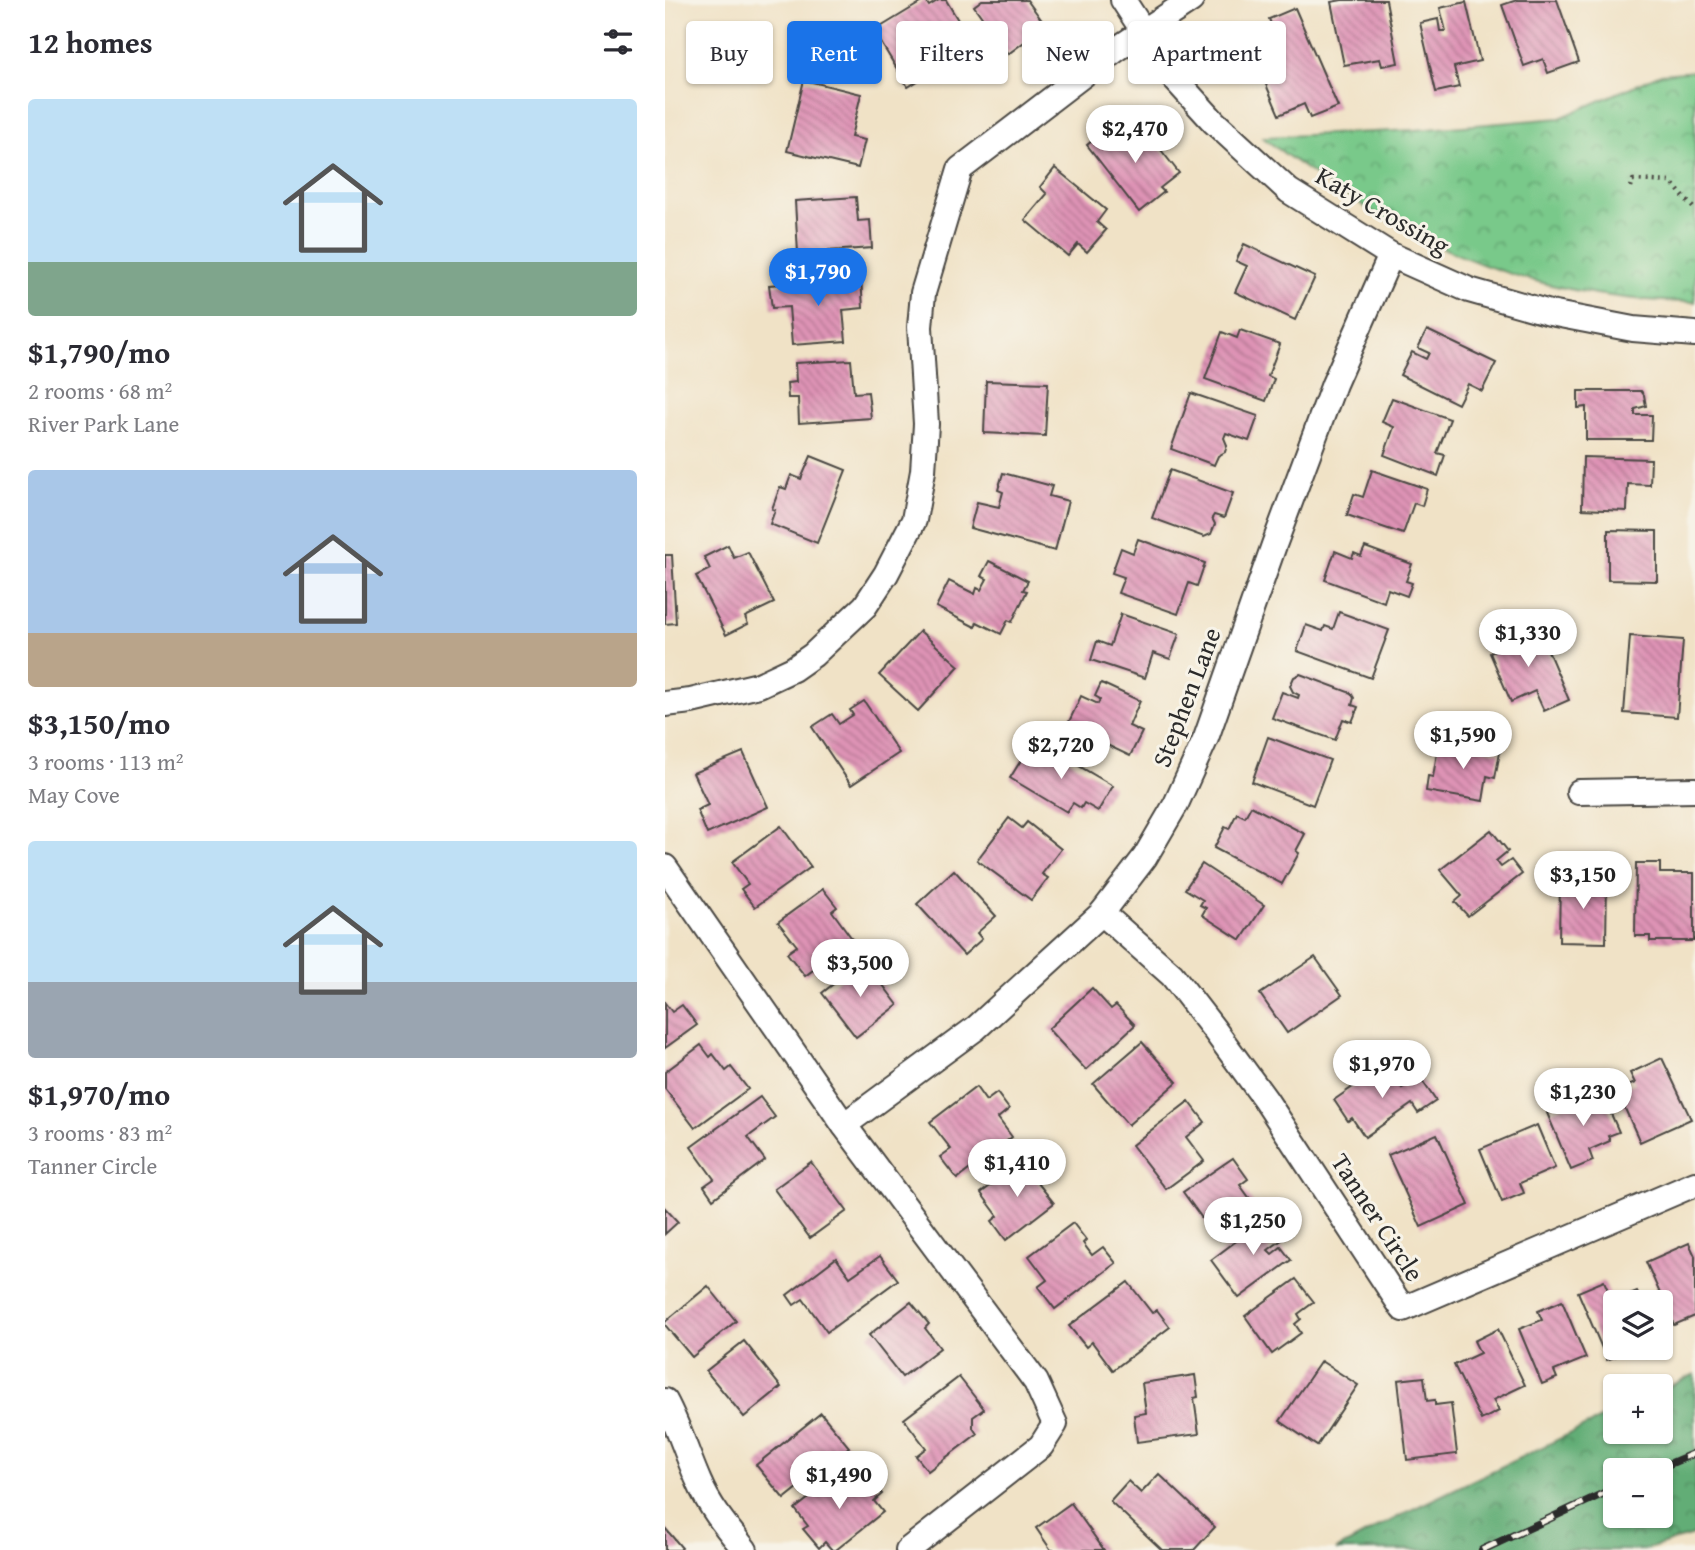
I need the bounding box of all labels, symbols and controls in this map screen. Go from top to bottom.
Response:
text: 12 homes [28,20,153,64]
chip: Buy [686,21,773,84]
chip: Rent [787,21,882,84]
chip: Filters [896,21,1008,84]
chip: New [1022,21,1114,84]
chip: Apartment [1128,21,1286,84]
icon: filters [599,23,637,61]
pin: $2,470 [1078,106,1192,165]
text: $2,470 [1102,111,1168,144]
icon: home [270,145,396,271]
street label: Katy Crossing [1309,156,1457,264]
pin: $1,790 [761,248,875,308]
text: $1,790 [785,254,851,287]
text: $1,790/mo [28,330,170,374]
text: 2 rooms · 68 m² [28,374,172,407]
text: River Park Lane [28,407,179,440]
icon: home [270,516,396,642]
pin: $1,330 [1471,610,1585,669]
text: $1,330 [1495,615,1561,648]
street label: Stephen Lane [1141,621,1231,773]
text: $3,150/mo [28,701,170,745]
pin: $1,590 [1406,712,1520,771]
text: $1,590 [1430,717,1496,750]
pin: $2,720 [1004,722,1118,781]
text: $2,720 [1028,727,1094,760]
text: 3 rooms · 113 m² [28,745,183,778]
text: May Cove [28,778,120,811]
pin: $3,150 [1526,852,1640,911]
text: $3,150 [1550,857,1616,890]
icon: home [270,887,396,1013]
pin: $3,500 [803,940,917,999]
text: $3,500 [827,945,893,978]
pin: $1,970 [1325,1040,1439,1100]
text: $1,970 [1349,1046,1415,1079]
pin: $1,230 [1526,1068,1640,1128]
text: $1,970/mo [28,1072,170,1116]
text: $1,230 [1550,1074,1616,1107]
text: 3 rooms · 83 m² [28,1116,172,1149]
pin: $1,410 [960,1140,1074,1199]
text: $1,410 [984,1145,1050,1178]
street label: Tanner Circle [1322,1145,1434,1289]
text: Tanner Circle [28,1149,157,1182]
pin: $1,250 [1196,1198,1310,1257]
text: $1,250 [1220,1203,1286,1236]
map controls [1603,1290,1673,1528]
button: layers [1603,1290,1673,1360]
button: + [1603,1374,1673,1444]
pin: $1,490 [782,1452,896,1511]
text: $1,490 [806,1457,872,1490]
button: − [1603,1458,1673,1528]

